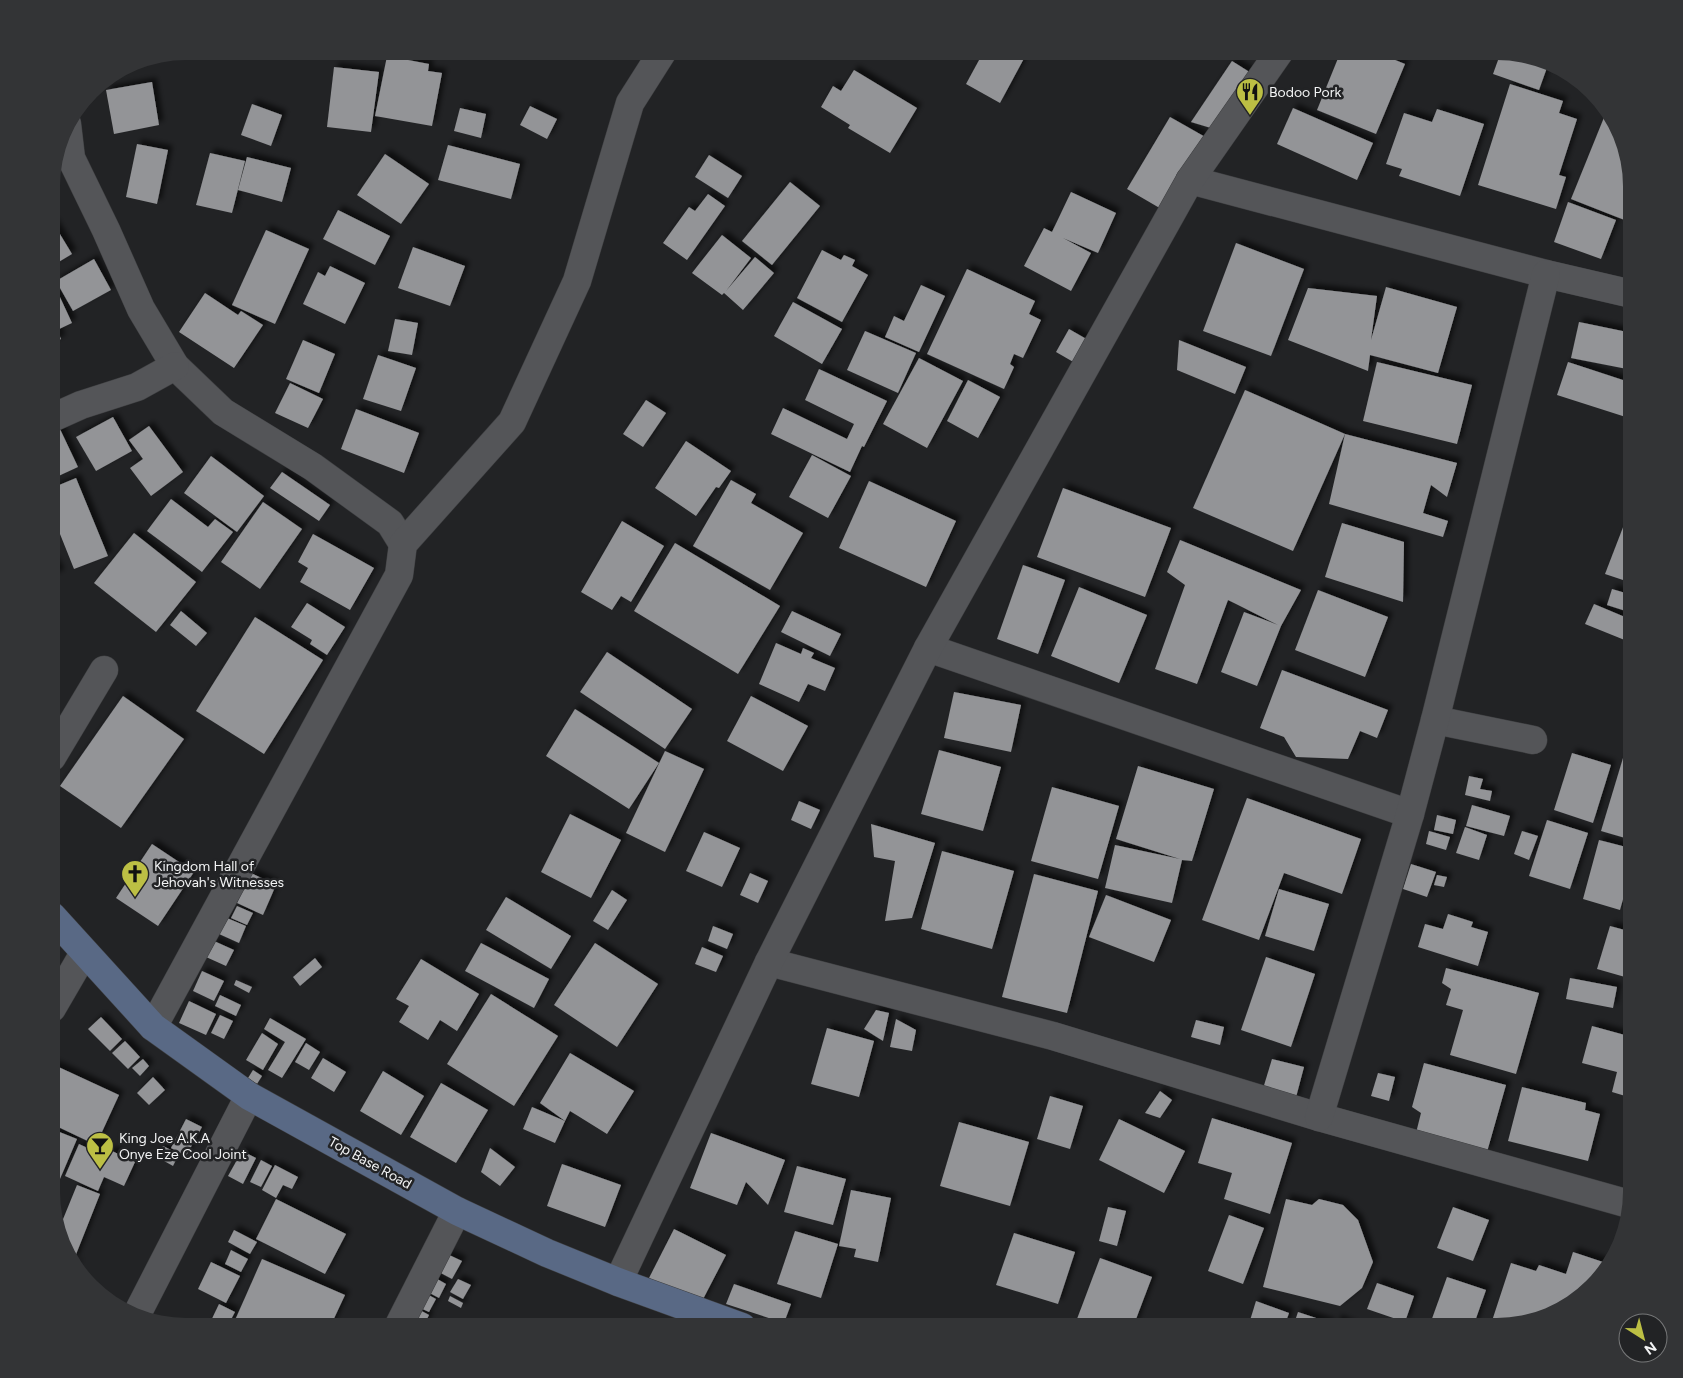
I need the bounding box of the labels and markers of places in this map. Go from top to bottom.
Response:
restaurant icon: Bodoo Pork [1235,77,1265,116]
place label: Bodoo Pork [1269,84,1341,101]
place label: Kingdom Hall of Jehovah's Witnesses [154,858,284,891]
church icon: Kingdom Hall of Jehovah's Witnesses [120,859,150,898]
place label: King Joe A.K.A Onye Eze Cool Joint [119,1130,247,1163]
bar icon: King Joe A.K.A Onye Eze Cool Joint [85,1131,115,1170]

